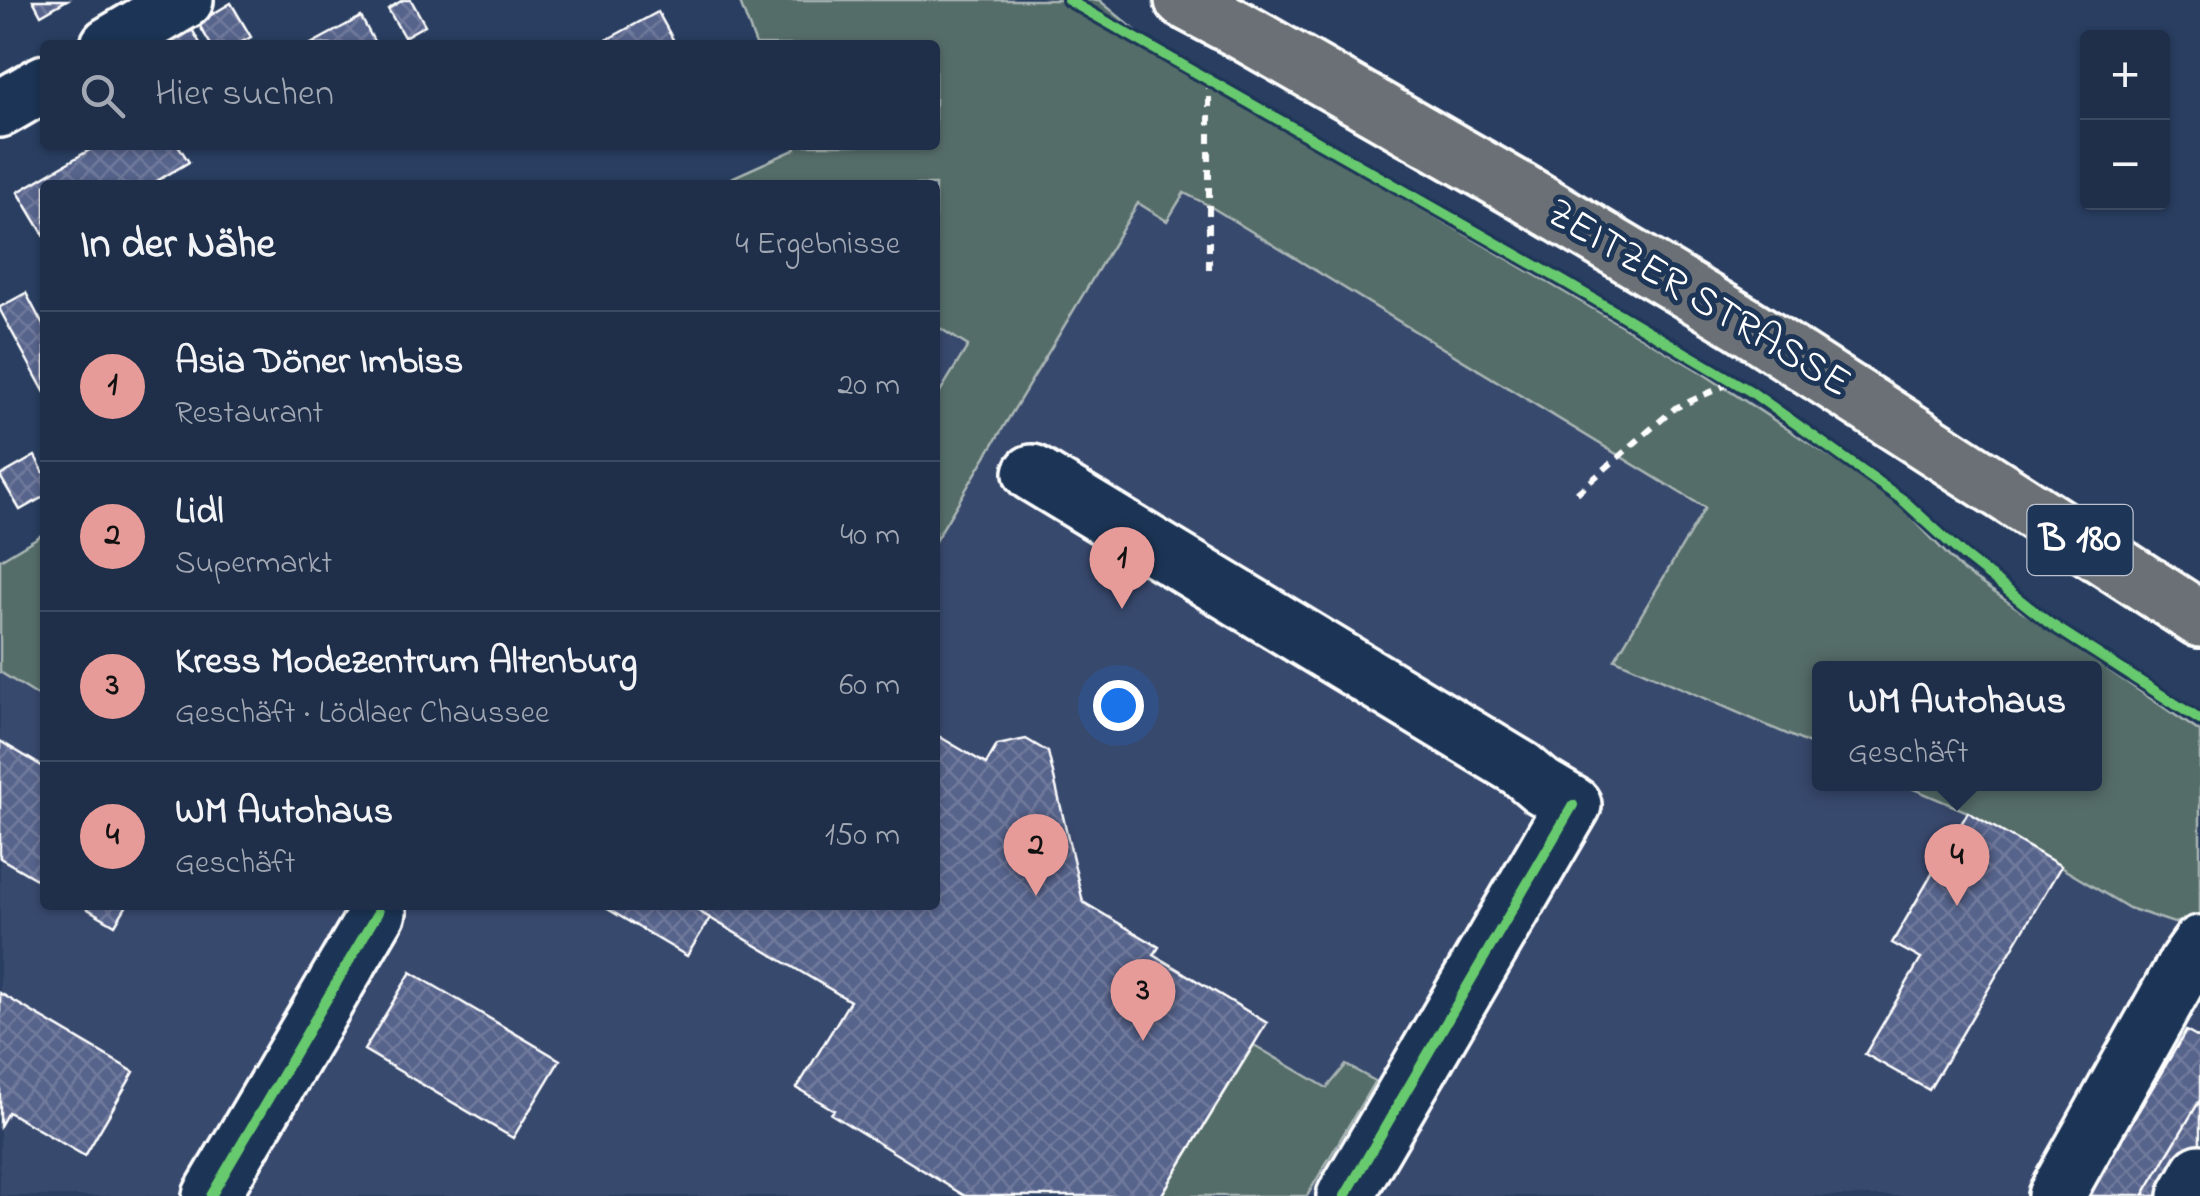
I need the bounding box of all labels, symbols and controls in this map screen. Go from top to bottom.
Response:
map controls [2080,30,2170,210]
button: + [2080,30,2170,120]
search box [40,40,940,150]
text: Hier suchen [155,67,334,123]
icon: search [75,68,130,123]
button: − [2080,120,2170,210]
street label: ZEITZER STRASSE [1534,184,1862,414]
text: In der Nähe [80,215,275,276]
text: 4 Ergebnisse [735,222,900,269]
text: Asia Döner Imbiss [175,335,463,391]
text: 1 [107,363,118,410]
text: 20 m [837,363,900,410]
text: Restaurant [175,391,323,438]
text: Lidl [175,485,224,541]
road number: B 180 [2028,505,2132,575]
text: 2 [105,513,120,560]
text: 40 m [840,513,900,560]
pin: 1 [1090,526,1154,609]
text: Supermarkt [175,541,332,588]
text: Kress Modezentrum Altenburg [175,635,637,691]
popup [1812,661,2102,791]
text: 3 [106,663,119,710]
text: 60 m [839,663,900,710]
text: WM Autohaus [1848,675,2066,731]
your location [1093,680,1144,731]
text: Geschäft · Lödlaer Chaussee [175,691,549,738]
text: Geschäft [1848,731,1969,778]
text: WM Autohaus [175,785,393,841]
text: 4 [106,813,119,860]
text: 150 m [825,813,900,860]
pin: 2 [1004,814,1068,896]
pin: 4 [1924,824,1990,906]
text: Geschäft [175,841,296,888]
pin: 3 [1110,958,1176,1041]

